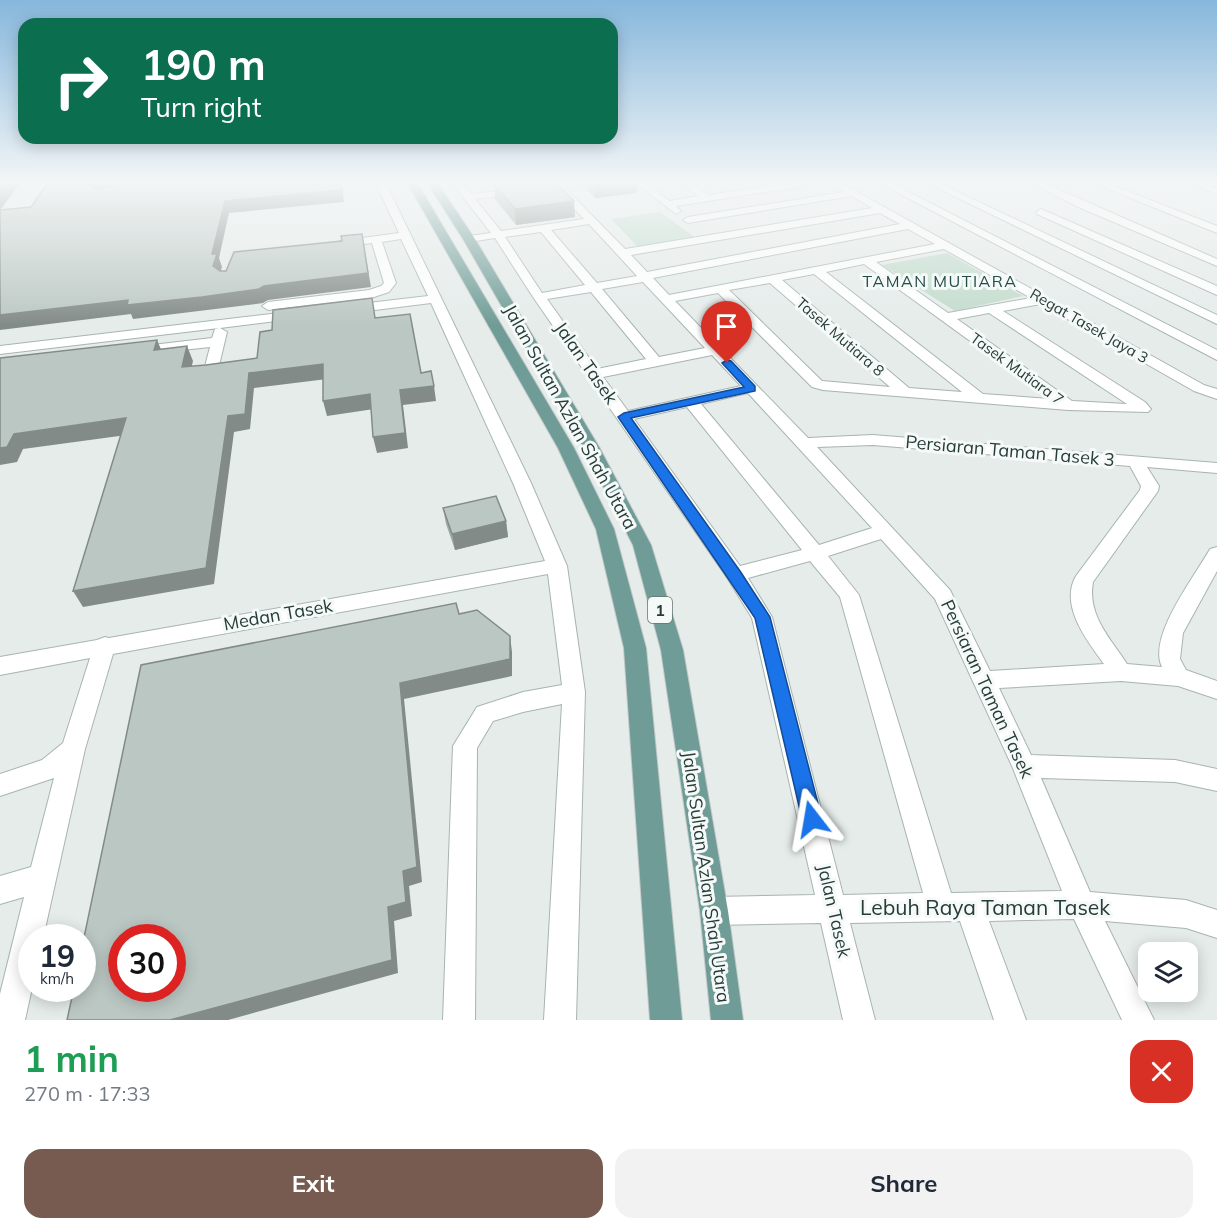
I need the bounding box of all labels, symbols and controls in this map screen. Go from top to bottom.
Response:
text: 190 m [141,38,266,91]
icon: right [42,42,120,120]
text: Turn right [141,90,261,124]
district label: TAMAN MUTIARA [863,271,1017,291]
street label: Regat Tasek Jaya 3 [1027,284,1152,367]
street label: Tasek Mutiara 8 [792,293,888,380]
street label: Jalan Sultan Azlan Shah Utara [499,300,642,533]
pin [701,301,752,363]
icon: arrive [710,310,743,343]
street label: Jalan Tasek [550,317,624,409]
street label: Tasek Mutiara 7 [967,328,1068,409]
street label: Persiaran Taman Tasek 3 [904,430,1116,471]
street label: Medan Tasek [222,593,335,635]
street label: Persiaran Taman Tasek [936,596,1039,782]
road number: 1 [648,597,672,623]
street label: Jalan Sultan Azlan Shah Utara [677,750,736,1004]
position arrow [780,787,844,851]
street label: Jalan Tasek [813,862,857,961]
street label: Lebuh Raya Taman Tasek [860,894,1110,920]
speed limit sign: 30 [108,924,186,1002]
text: 19 [39,937,75,975]
map controls [1138,942,1198,1002]
button: layers [1138,942,1198,1002]
text: km/h [40,969,74,988]
text: 1 min [24,1036,119,1081]
button: close [1130,1040,1193,1103]
text: 270 m · 17:33 [24,1081,150,1106]
button: Exit [24,1149,603,1218]
button: Share [615,1149,1193,1218]

